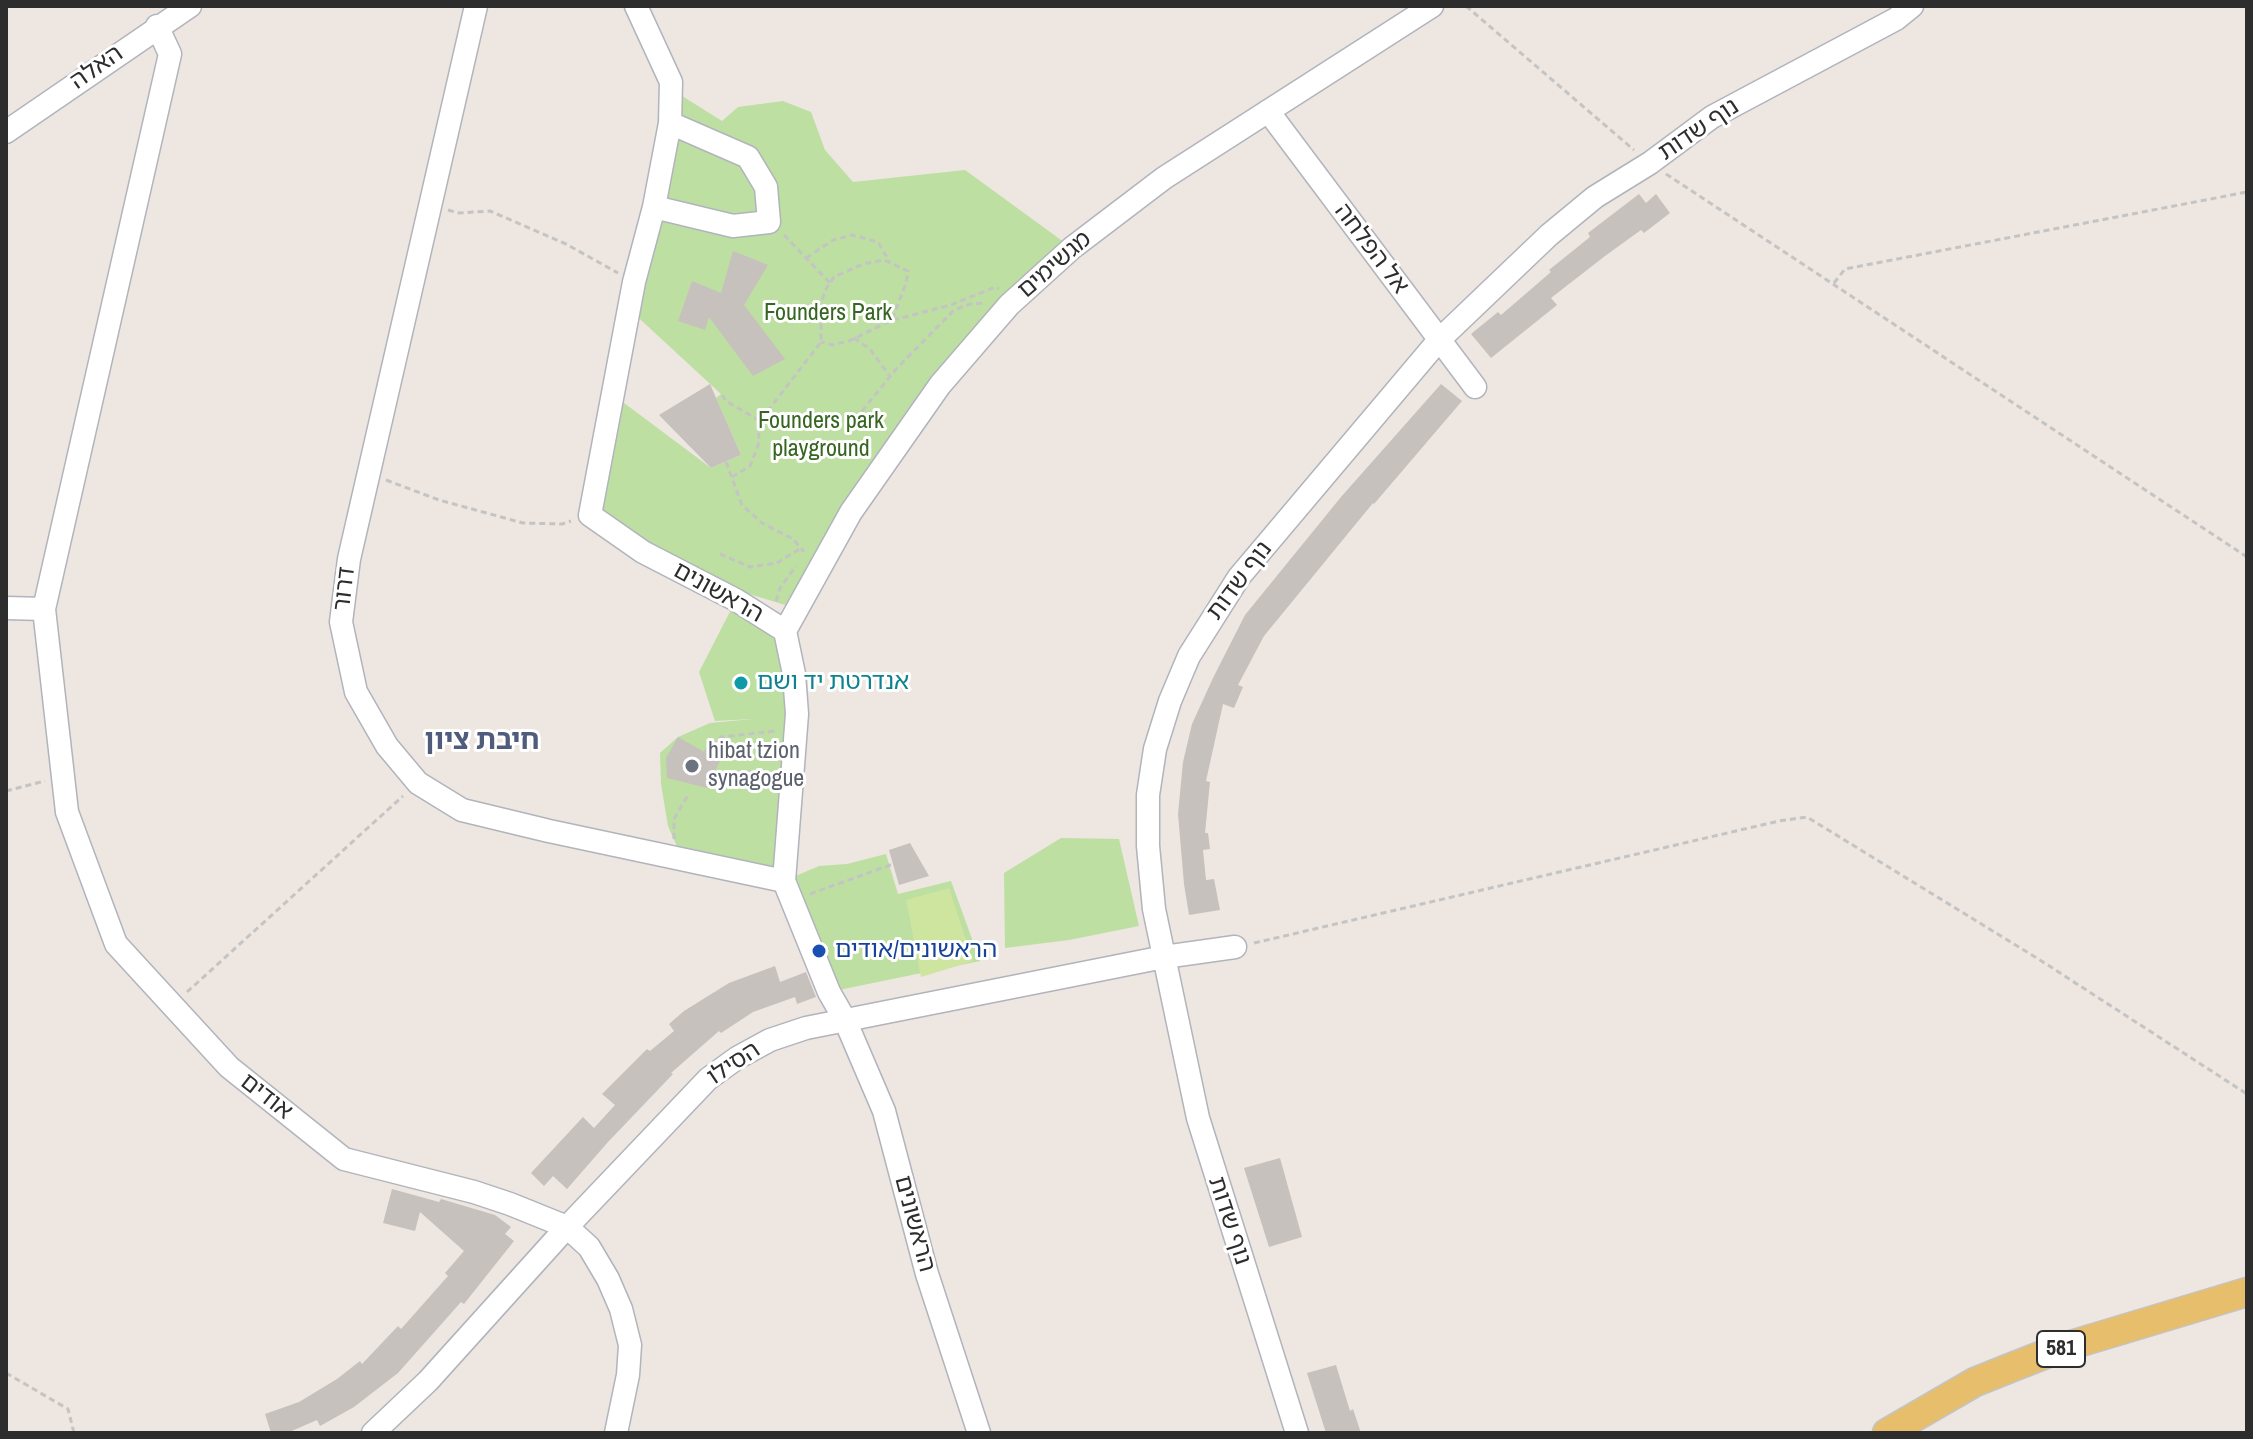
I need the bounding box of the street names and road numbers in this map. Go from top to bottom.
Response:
street label: האלה [65,40,129,96]
street label: נוף שדות [1653,93,1745,167]
street label: אל הפלחה [1328,198,1414,300]
street label: מגשימים [1012,225,1098,305]
street label: נוף שדות [1201,536,1279,626]
street label: הראשונים [668,557,768,629]
street label: דרור [328,565,362,613]
street label: הסילו [702,1036,766,1092]
street label: אודים [234,1068,298,1126]
street label: הראשונים [887,1173,941,1275]
street label: נוף שדות [1201,1173,1257,1269]
road number: 581 [2037,1331,2085,1367]

